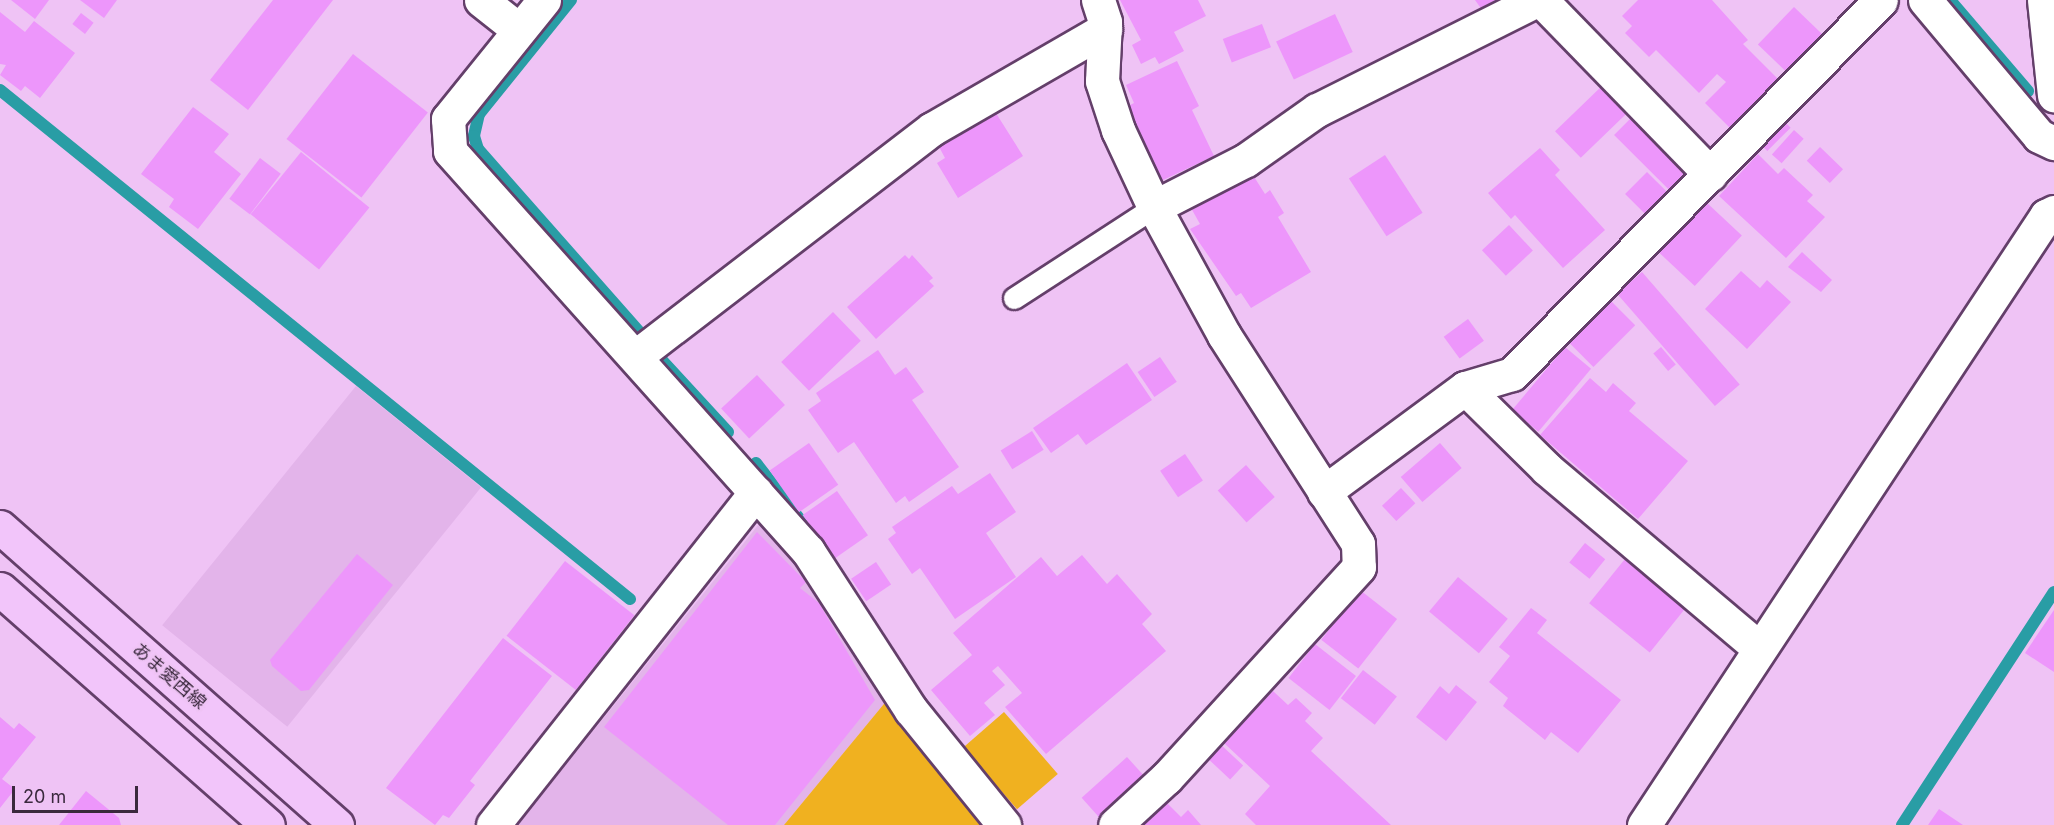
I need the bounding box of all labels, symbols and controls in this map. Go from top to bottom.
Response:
street label: あま愛西線 [128,638,210,714]
scale bar [15,774,141,812]
text: 20 m [23,786,66,807]

